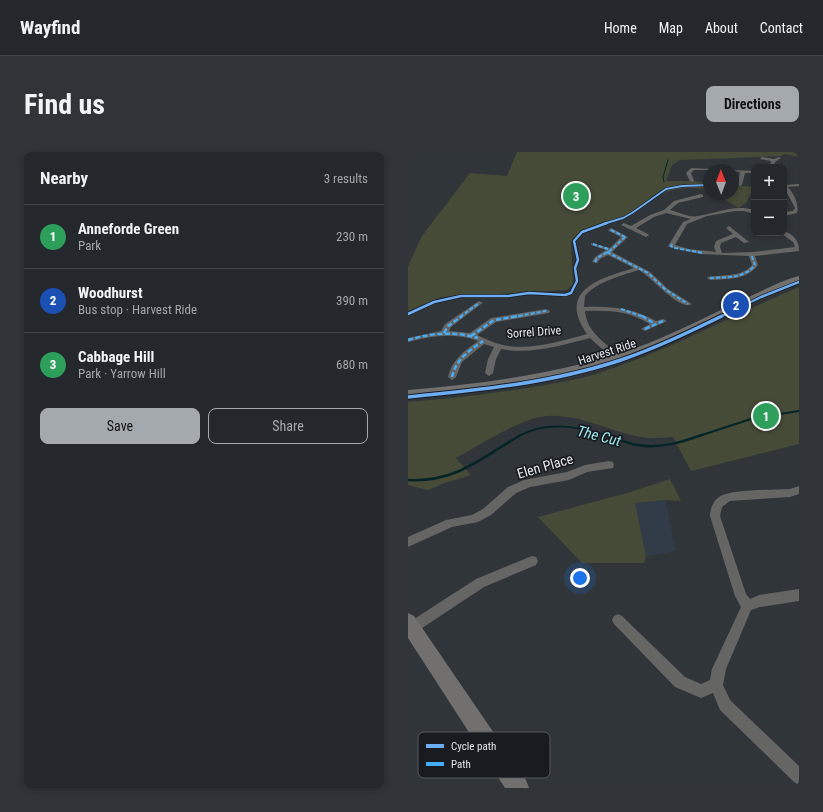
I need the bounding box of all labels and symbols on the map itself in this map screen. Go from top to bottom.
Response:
north arrow [703,164,739,200]
pin: 3 [563,181,589,211]
pin: 2 [723,290,749,320]
street label: Sorrel Drive [506,323,562,341]
street label: Harvest Ride [576,336,638,368]
pin: 1 [753,401,779,431]
water label: The Cut [575,422,623,450]
street label: Elen Place [515,450,575,482]
your location [570,568,590,588]
legend [418,732,550,778]
text: Cycle path [451,740,496,753]
text: Path [451,758,471,771]

